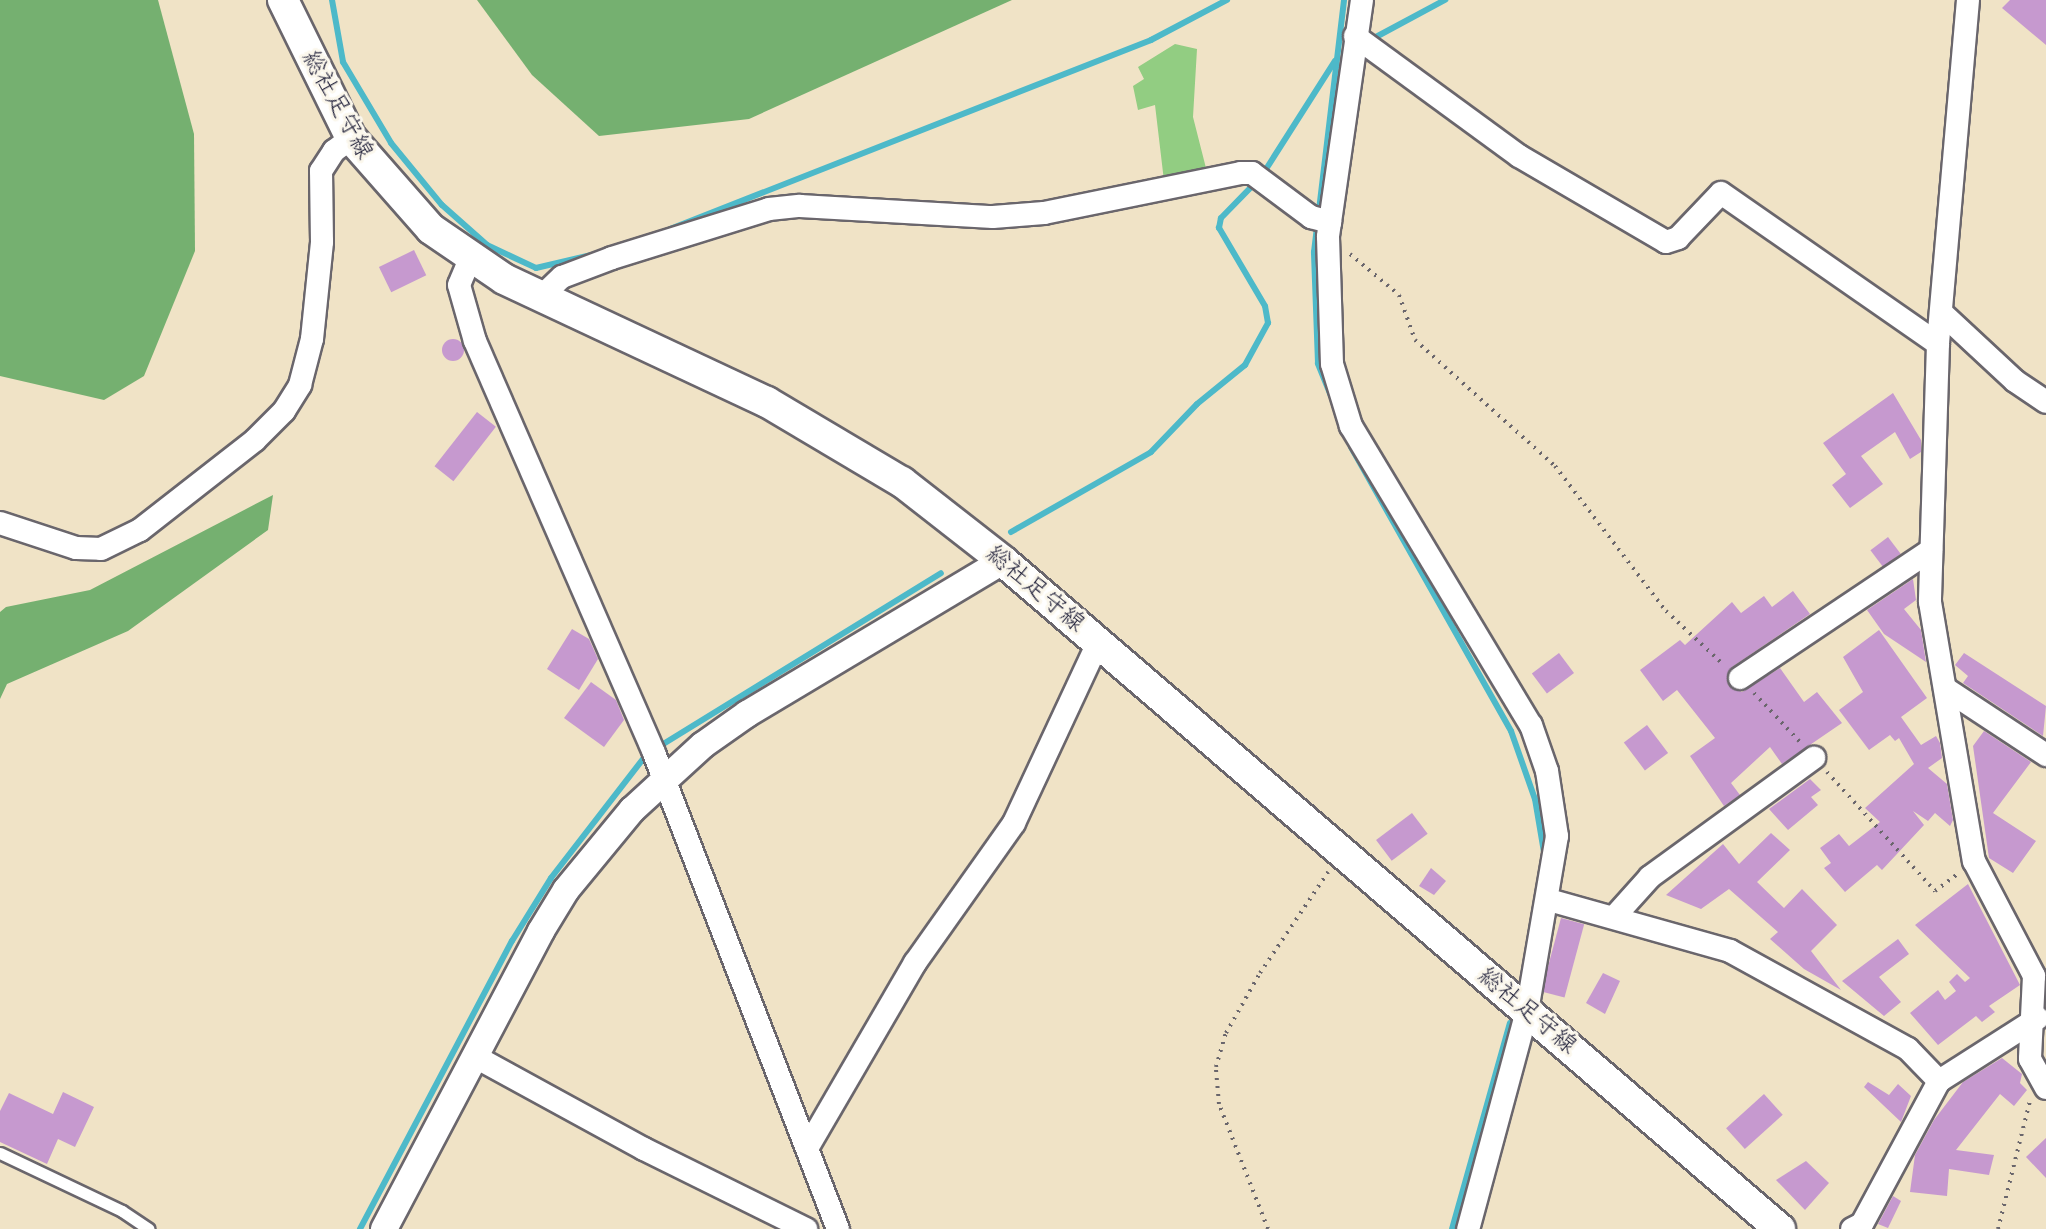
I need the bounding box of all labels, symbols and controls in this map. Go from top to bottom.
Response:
street label: 総社足守線 [295,46,379,164]
street label: 総社足守線 [980,539,1090,639]
street label: 総社足守線 [1472,961,1582,1061]

